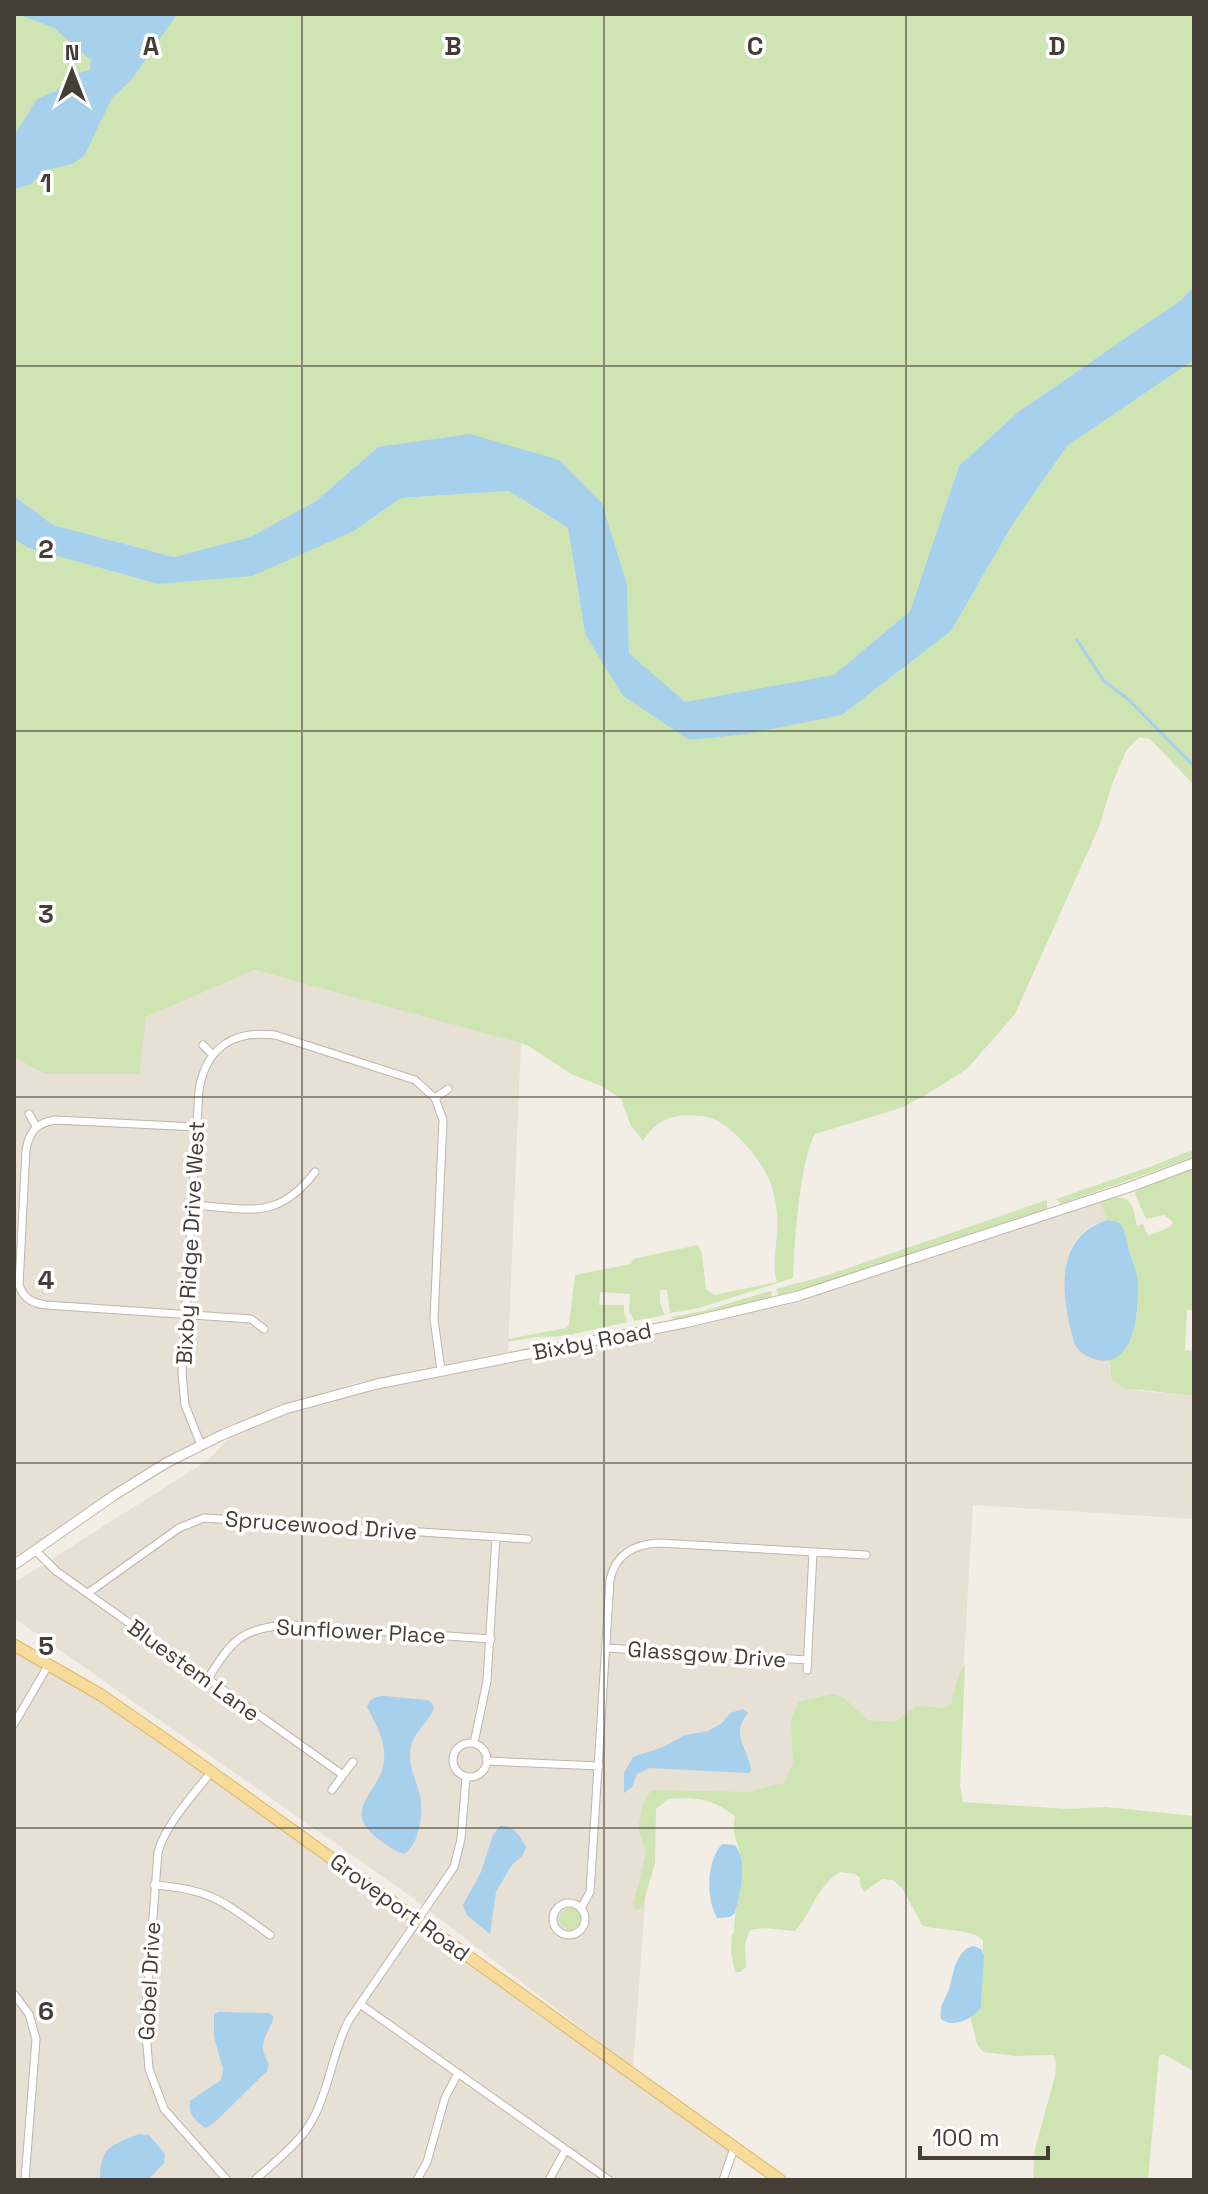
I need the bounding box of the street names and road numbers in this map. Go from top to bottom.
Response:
street label: Bixby Ridge Drive West [170,1120,210,1366]
street label: Bixby Road [530,1316,654,1366]
street label: Sprucewood Drive [224,1504,418,1546]
street label: Bluestem Lane [123,1613,265,1727]
street label: Sunflower Place [276,1613,446,1649]
street label: Glassgow Drive [627,1634,787,1674]
street label: Groveport Road [325,1847,475,1967]
street label: Gobel Drive [132,1921,166,2041]

